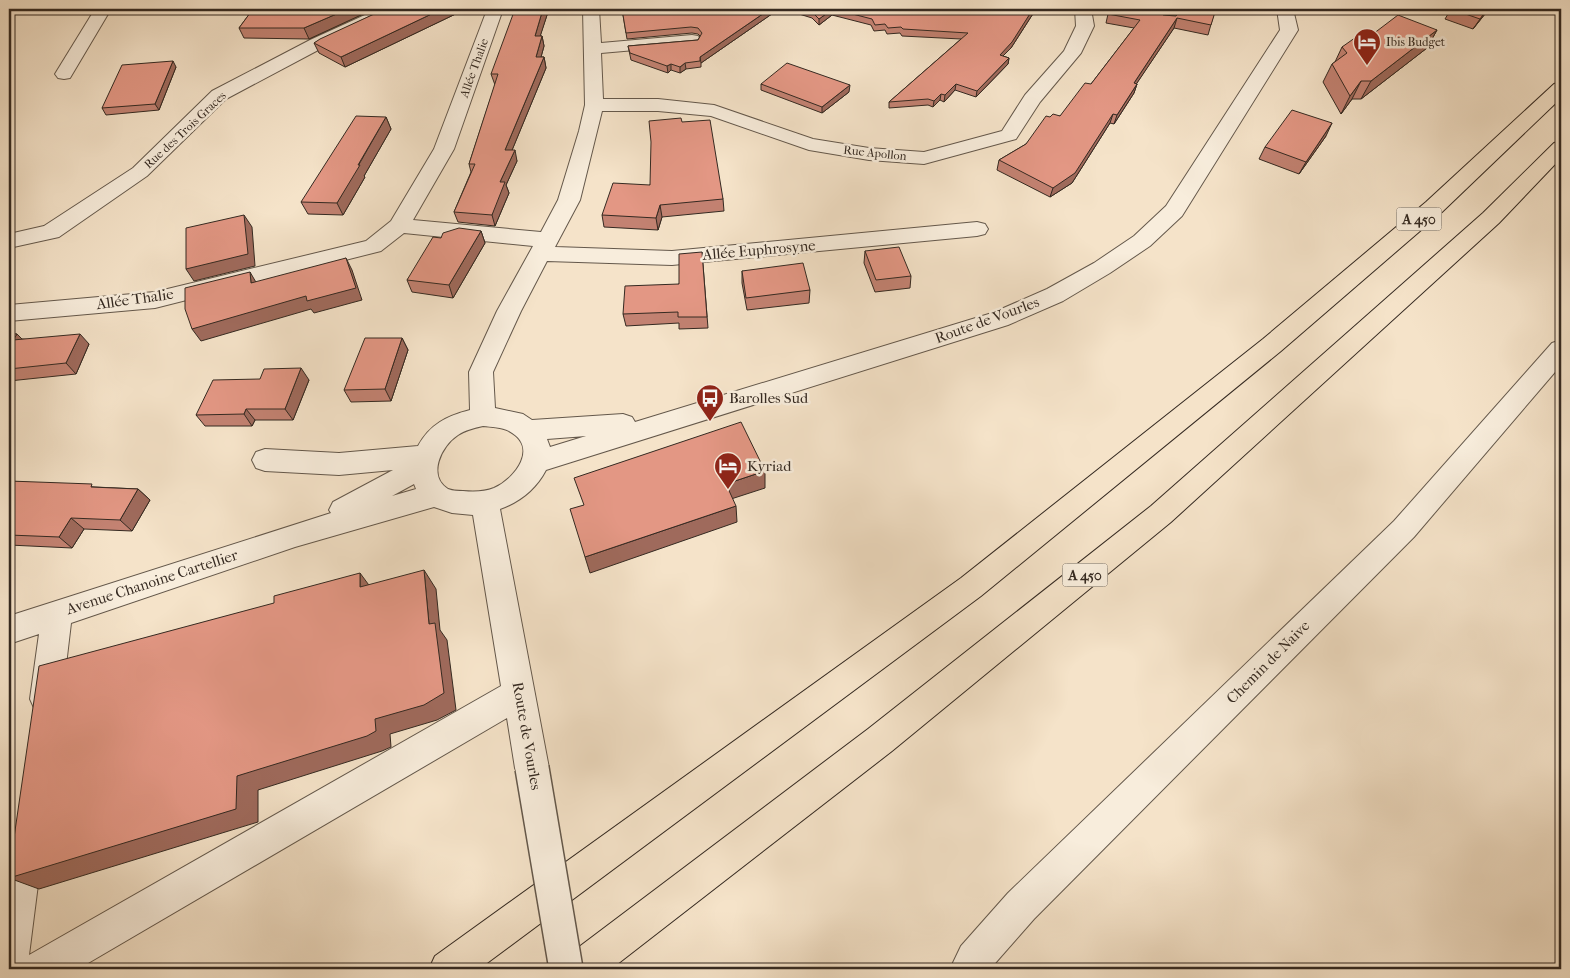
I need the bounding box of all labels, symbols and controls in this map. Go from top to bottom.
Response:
hotel icon: Ibis Budget [1352,27,1382,66]
place label: Ibis Budget [1386,35,1446,49]
street label: Allée Thalie [456,36,491,101]
street label: Rue des Trois Graces [141,88,229,172]
street label: Rue Apollon [843,143,907,163]
road number: A 450 [1396,208,1442,230]
street label: Allée Euphrosyne [701,236,817,264]
street label: Allée Thalie [94,285,175,313]
street label: Route de Vourles [932,293,1042,347]
bus stop icon: Barolles Sud [695,383,725,422]
place label: Barolles Sud [729,389,809,407]
hotel icon: Kyriad [713,451,743,490]
place label: Kyriad [747,457,792,475]
street label: Avenue Chanoine Cartellier [63,546,241,619]
road number: A 450 [1062,564,1108,586]
street label: Chemin de Naive [1223,616,1314,707]
street label: Route de Vourles [509,681,545,792]

